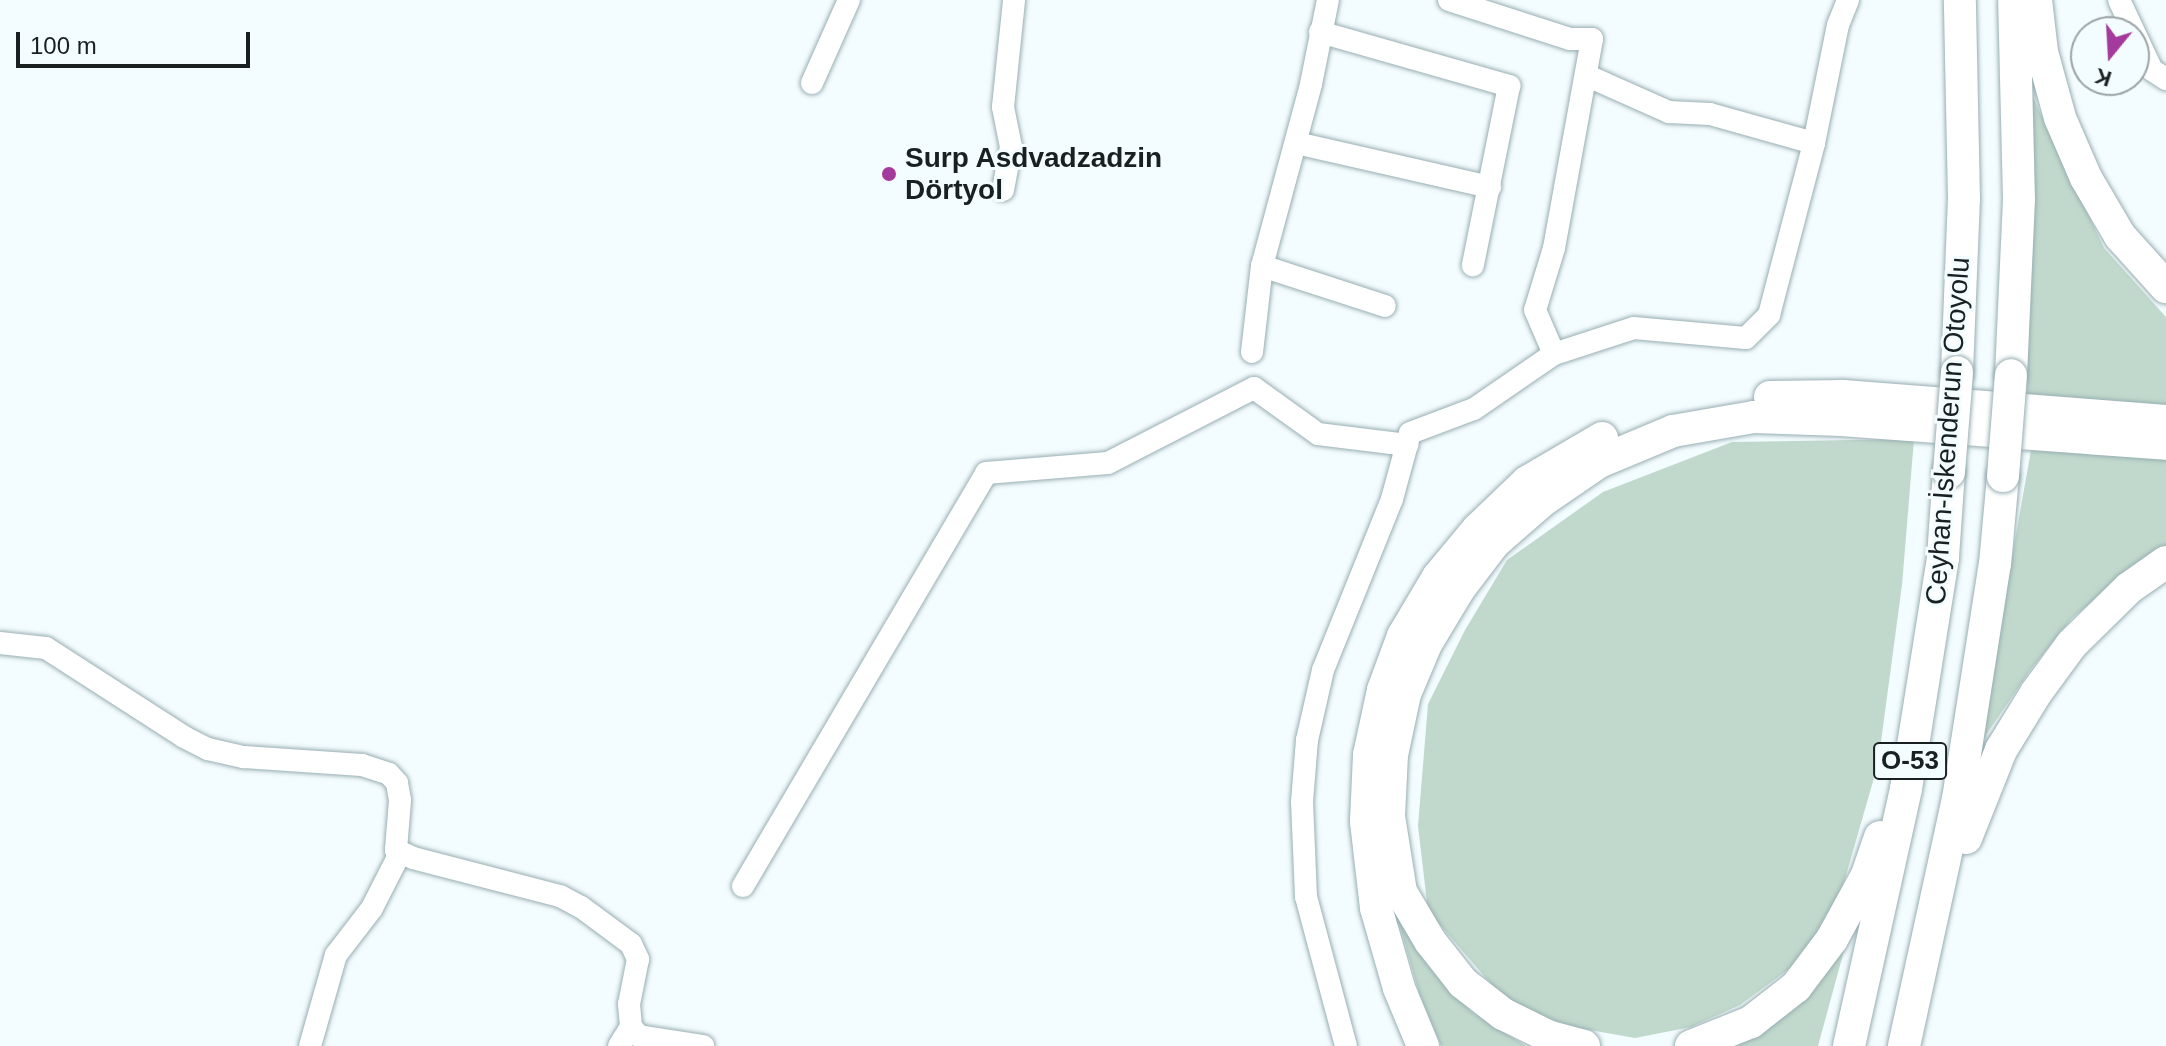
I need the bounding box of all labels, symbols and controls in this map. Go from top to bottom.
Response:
scale bar [20,16,254,66]
north arrow [2070,16,2150,96]
text: 100 m [30,32,97,59]
text: K [2092,63,2114,92]
place label: Surp Asdvadzadzin Dörtyol [905,141,1163,207]
marker: Surp Asdvadzadzin Dörtyol [880,165,898,183]
street label: Ceyhan-İskenderun Otoyolu [1919,256,1977,606]
road number: O-53 [1872,739,1948,783]

